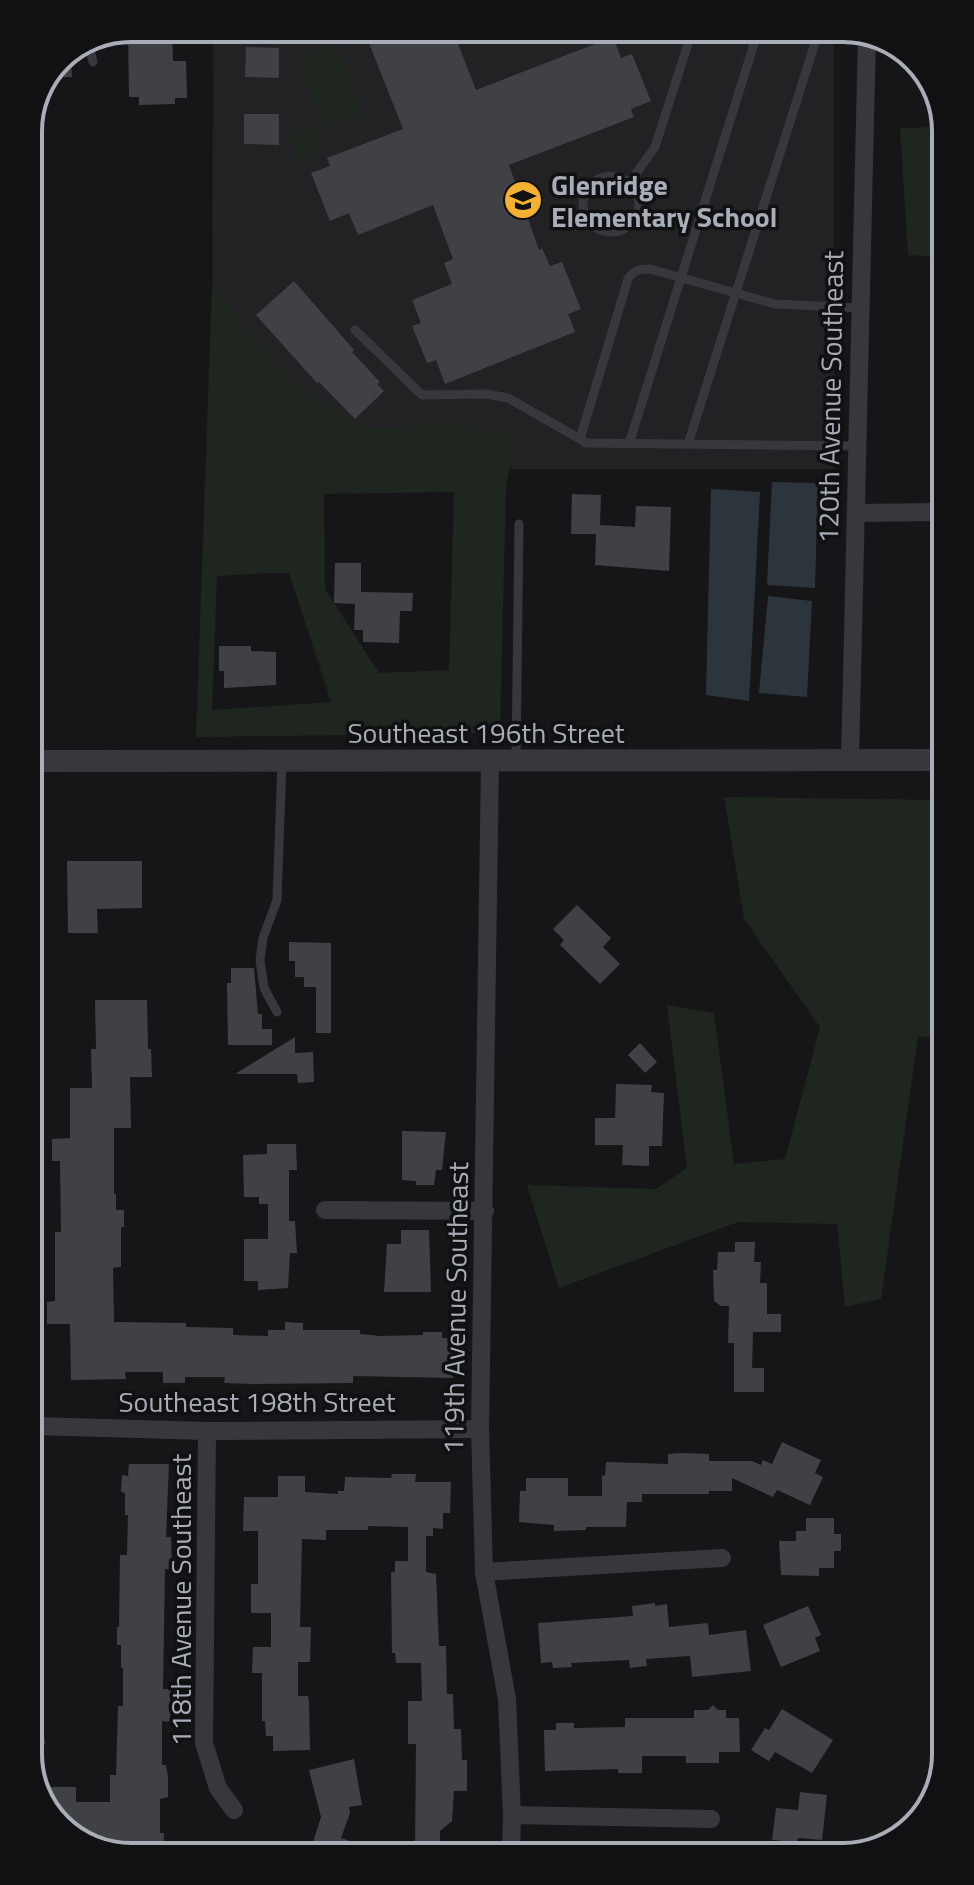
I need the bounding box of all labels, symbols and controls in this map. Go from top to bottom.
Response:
place label: Glenridge Elementary School [551,163,777,238]
school or university icon: Glenridge Elementary School [502,179,544,221]
street label: 120th Avenue Southeast [806,250,854,544]
street label: Southeast 196th Street [347,711,625,754]
street label: 119th Avenue Southeast [431,1161,479,1455]
street label: Southeast 198th Street [118,1380,396,1423]
street label: 118th Avenue Southeast [159,1454,202,1746]

